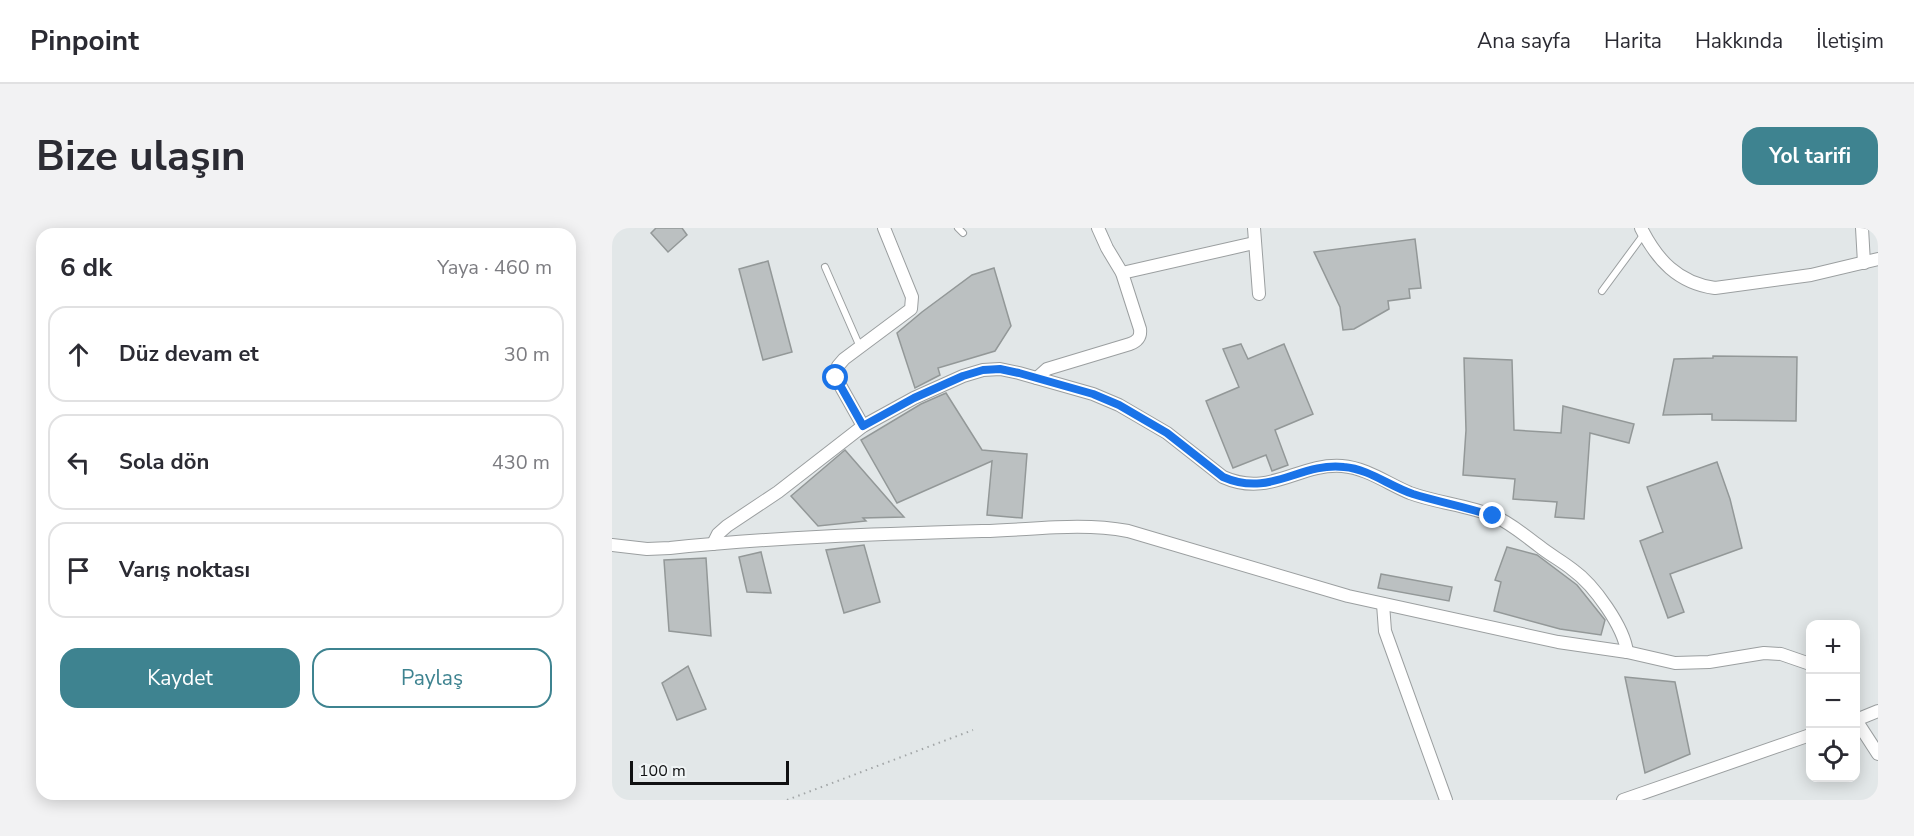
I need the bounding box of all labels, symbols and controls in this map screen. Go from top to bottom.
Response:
text: Pinpoint [30,22,139,60]
text: Ana sayfa [1477,27,1571,55]
text: Harita [1604,27,1662,55]
text: Hakkında [1695,27,1783,55]
text: İletişim [1816,27,1884,55]
button: Yol tarifi [1742,127,1878,185]
text: Bize ulaşın [36,128,246,185]
text: 6 dk [60,250,112,285]
text: Yaya · 460 m [437,254,552,281]
icon: ahead [62,338,95,371]
text: Düz devam et [119,339,259,369]
text: 30 m [504,341,550,368]
route start [822,364,848,390]
icon: left [62,446,95,479]
text: Sola dön [119,447,209,477]
text: 430 m [492,449,550,476]
route end [1479,502,1505,528]
icon: arrive [62,554,95,587]
text: Varış noktası [119,555,250,585]
map controls [1806,620,1860,782]
button: + [1806,620,1860,674]
button: Kaydet [60,648,300,708]
button: Paylaş [312,648,552,708]
button: − [1806,674,1860,728]
button: locate [1806,728,1860,782]
scale bar [630,758,789,786]
text: 100 m [639,760,686,782]

